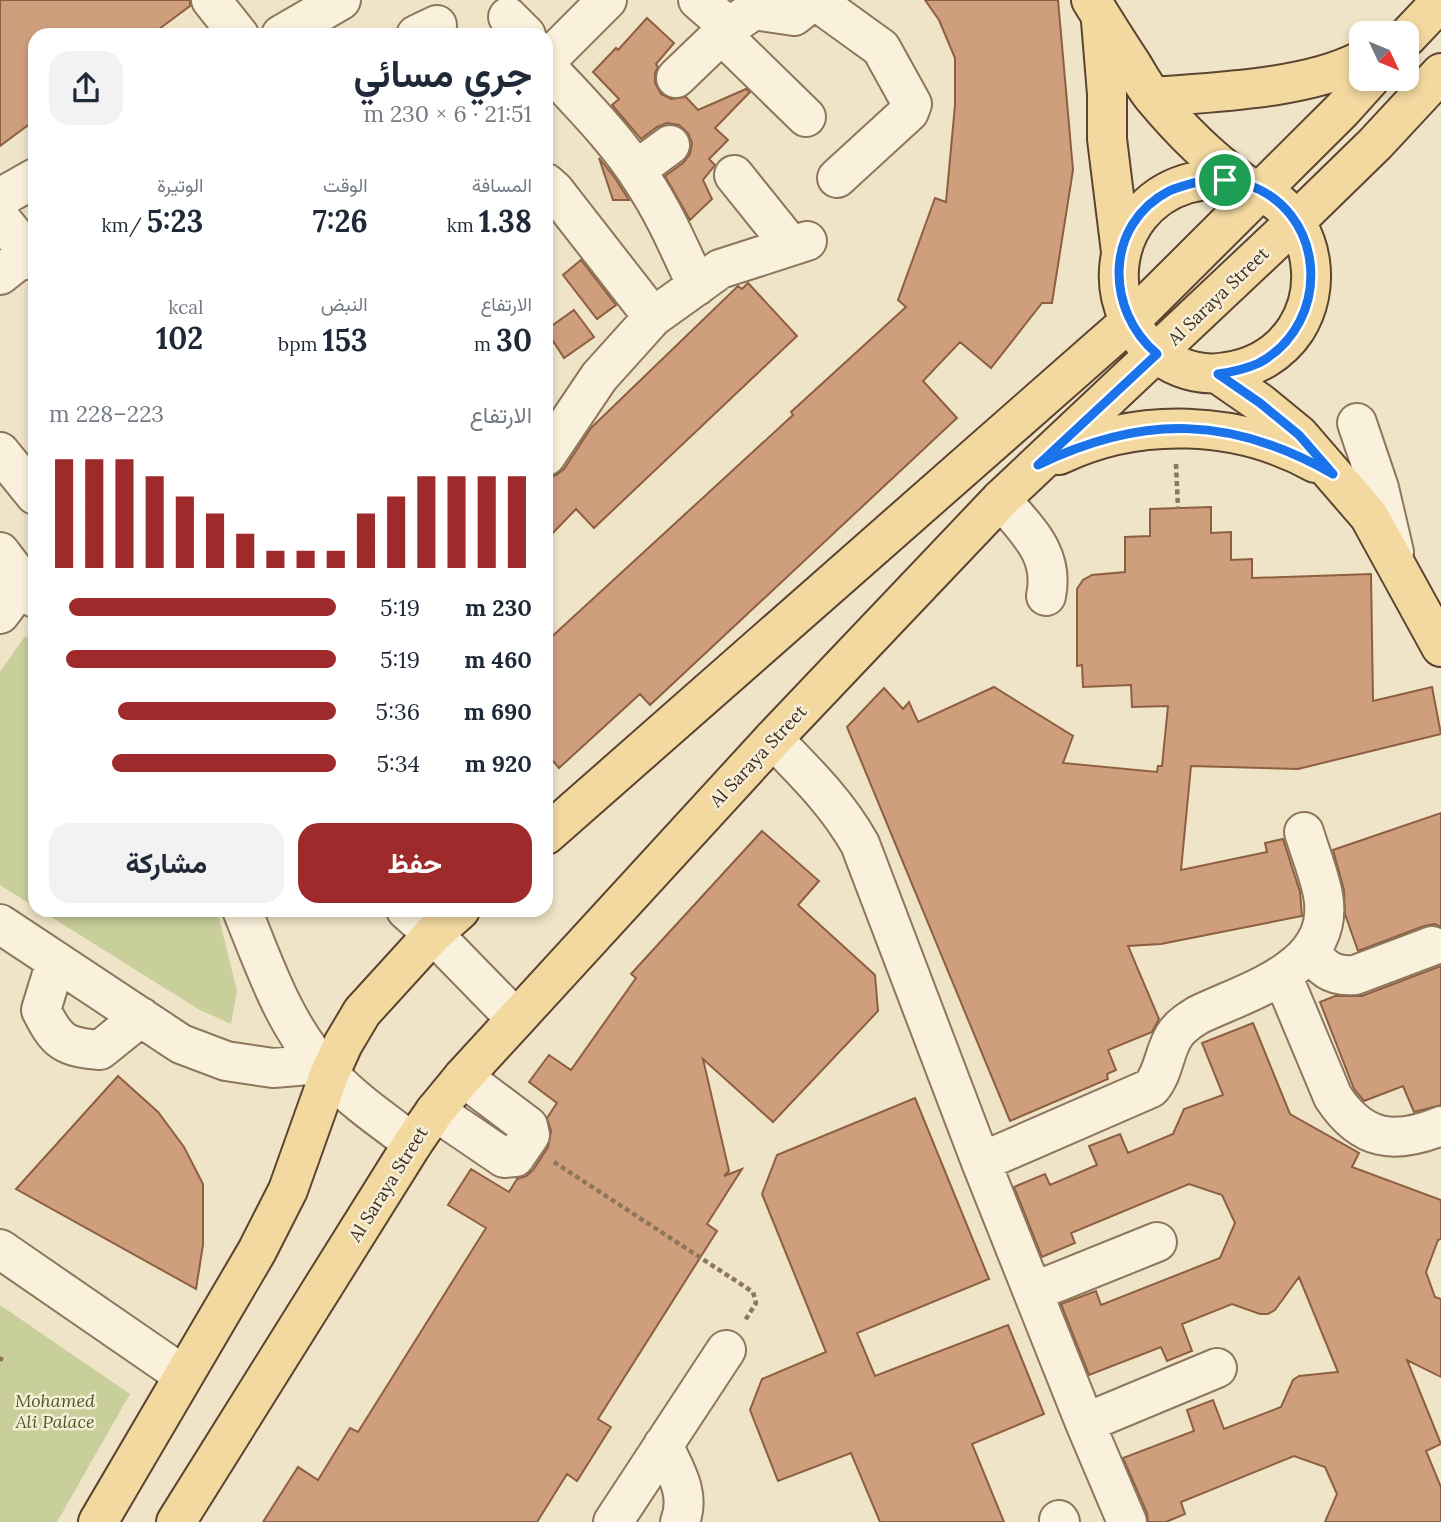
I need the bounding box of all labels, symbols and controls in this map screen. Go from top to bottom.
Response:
north arrow [1349,21,1419,91]
map controls [1349,21,1419,91]
text: جري مسائي [353,49,532,97]
button: share [49,51,123,125]
text: 21:51 · 6 × 230 m [363,99,532,128]
pin [1195,150,1255,210]
icon: arrive [1206,161,1244,199]
text: الوتيرة [157,173,203,197]
text: الوقت [323,173,368,197]
text: المسافة [472,173,532,197]
text: 5:23 [147,202,203,240]
text: 7:26 [313,202,368,240]
text: 1.38 [479,202,532,240]
text: /km [102,213,147,237]
text: km [447,213,479,237]
street label: Al Saraya Street [1162,242,1273,351]
text: النبض [321,292,368,316]
text: الارتفاع [480,292,532,316]
text: kcal [168,295,203,319]
text: 102 [156,319,203,357]
text: 153 [322,321,368,359]
text: 30 [496,321,532,359]
text: bpm [278,332,322,356]
text: m [474,332,496,356]
text: 223–228 m [49,399,164,428]
text: الارتفاع [470,400,532,429]
text: 5:19 [380,593,420,622]
text: 230 m [465,593,532,622]
text: 5:19 [380,645,420,674]
text: 460 m [464,645,532,674]
text: 5:36 [376,697,420,726]
text: 690 m [464,697,532,726]
street label: Al Saraya Street [704,700,811,813]
text: 5:34 [376,749,420,778]
text: 920 m [465,749,532,778]
button: مشاركة [49,823,284,903]
button: حفظ [298,823,532,903]
street label: Al Saraya Street [343,1122,433,1247]
park label: Mohamed Ali Palace [14,1389,95,1433]

